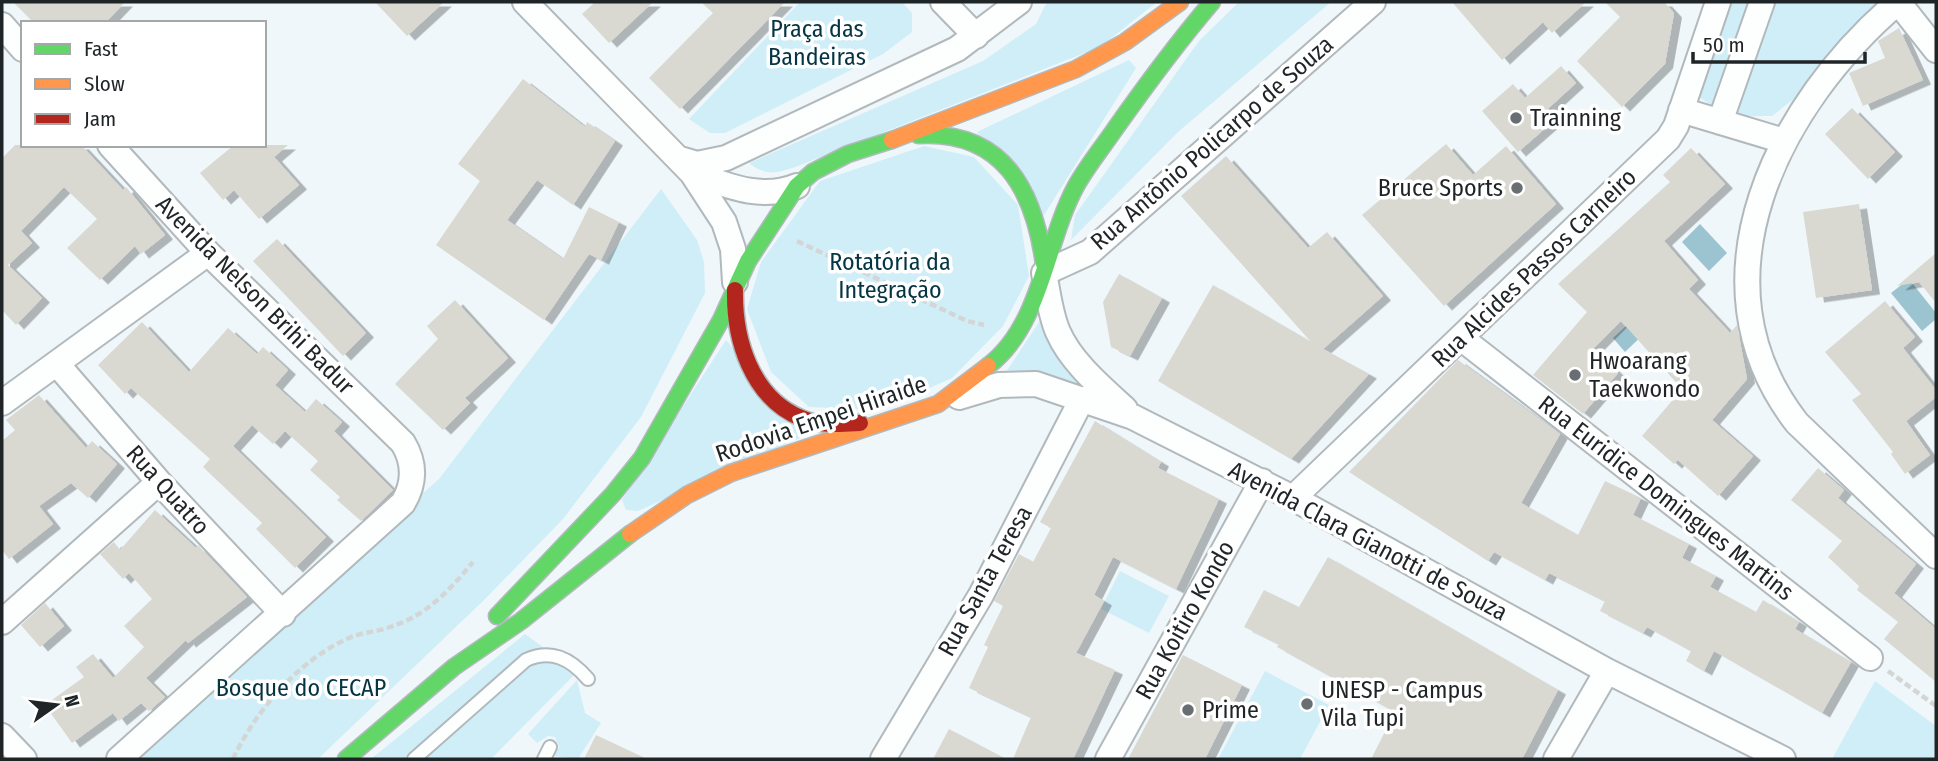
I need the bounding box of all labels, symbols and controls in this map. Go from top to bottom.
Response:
park label: Praça das Bandeiras [768,15,866,71]
legend [21,21,266,147]
scale bar [1693,21,1864,65]
street label: Rua Antônio Policarpo de Souza [1085,30,1339,256]
text: 50 m [1703,32,1745,58]
text: Fast [84,36,118,62]
text: Slow [84,71,125,97]
place label: Trainning [1530,104,1622,132]
text: Jam [84,106,116,132]
marker: Trainning [1508,110,1524,126]
street label: Rua Alcides Passos Carneiro [1426,163,1642,373]
place label: Bruce Sports [1378,174,1503,202]
marker: Bruce Sports [1509,180,1525,196]
street label: Avenida Nelson Brihi Badur [150,190,360,400]
park label: Rotatória da Integração [829,248,951,304]
place label: Hwoarang Taekwondo [1589,347,1700,403]
marker: Hwoarang Taekwondo [1567,367,1583,383]
street label: Rodovia Empei Hiraide [712,370,930,468]
street label: Rua Euridice Domingues Martins [1533,390,1799,606]
street label: Rua Quatro [121,440,215,540]
street label: Avenida Clara Gianotti de Souza [1224,455,1512,627]
street label: Rua Santa Teresa [932,501,1038,661]
street label: Rua Koitiro Kondo [1130,536,1240,704]
north arrow [21,670,91,740]
park label: Bosque do CECAP [216,674,386,702]
place label: UNESP - Campus Vila Tupi [1321,676,1483,732]
text: N [59,693,85,709]
place label: Prime [1202,696,1259,724]
marker: UNESP - Campus Vila Tupi [1299,696,1315,712]
marker: Prime [1180,702,1196,718]

